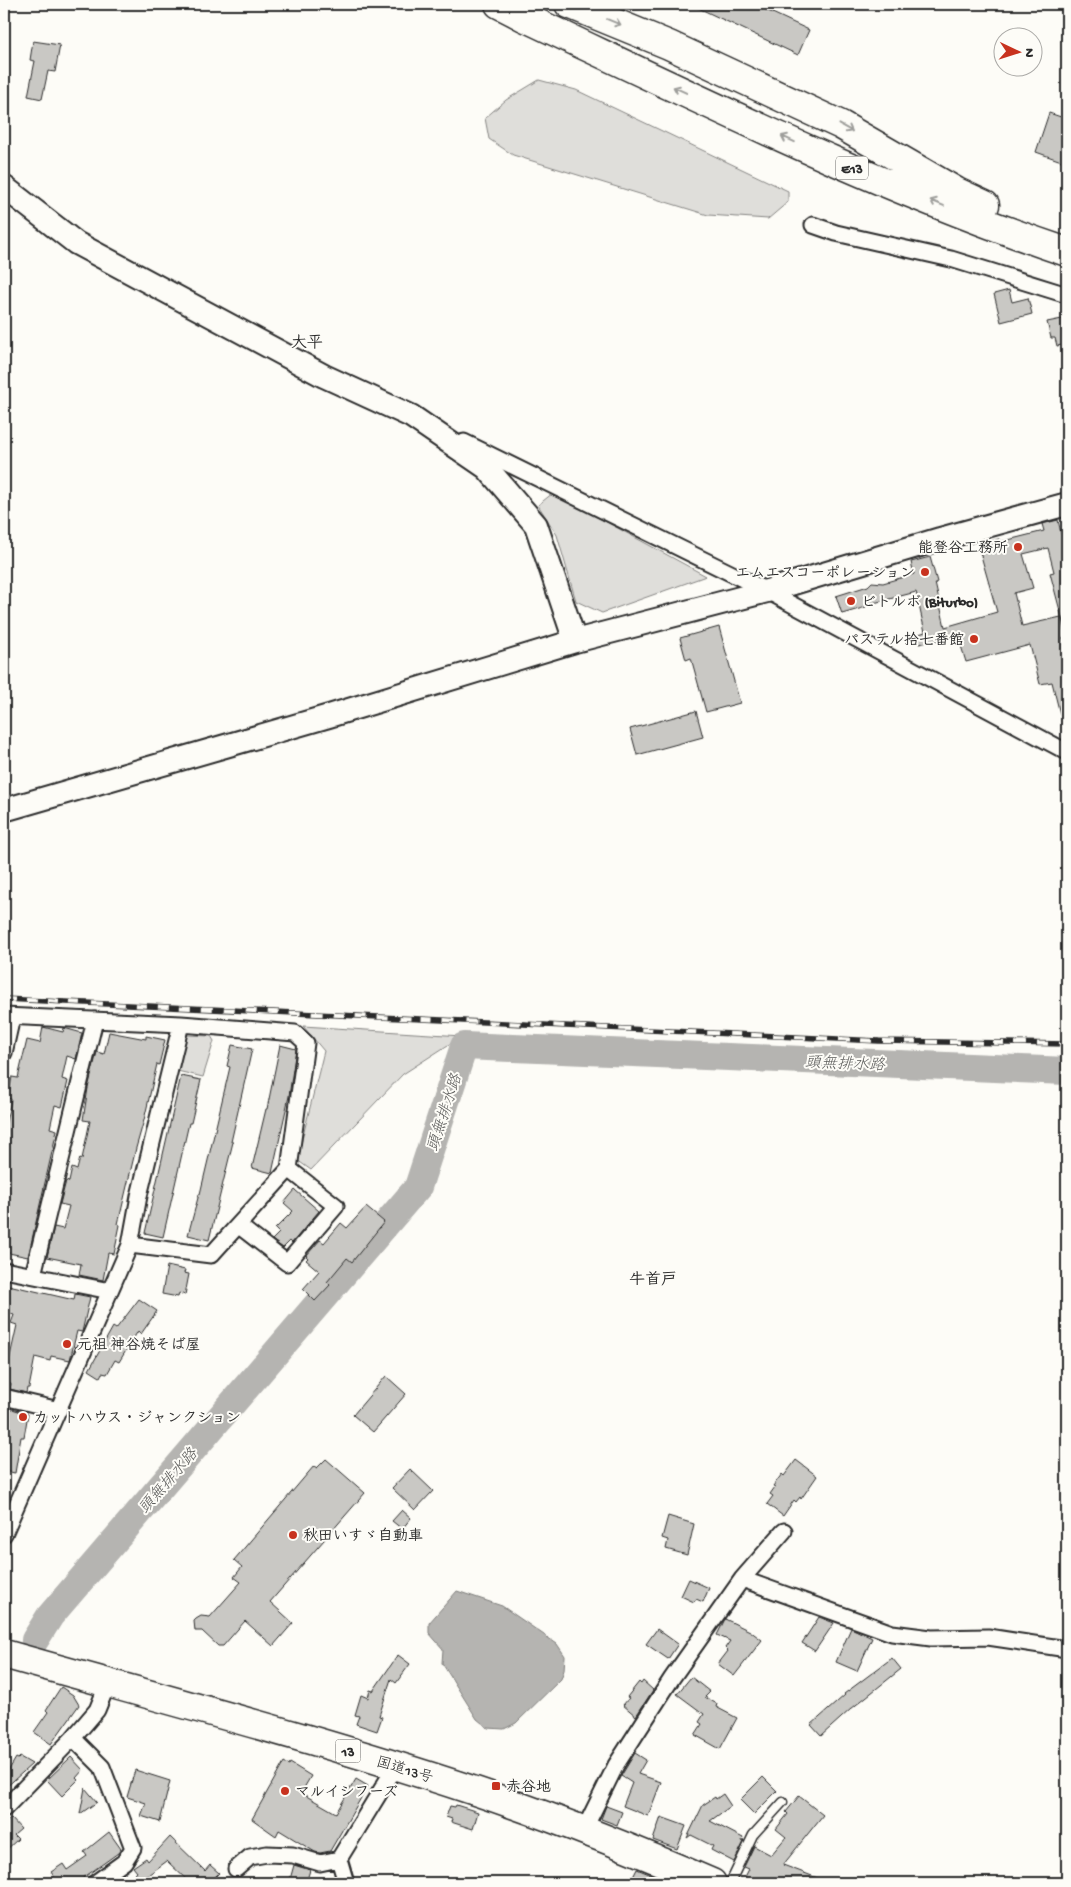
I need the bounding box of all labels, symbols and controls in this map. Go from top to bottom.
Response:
one-way arrow [606,18,621,28]
north arrow [994,28,1044,78]
text: N [1020,48,1037,58]
one-way arrow [673,85,688,94]
one-way arrow [839,124,853,134]
one-way arrow [781,134,796,144]
road number: E13 [836,156,868,180]
one-way arrow [930,198,945,208]
district label: 大平 [291,334,323,354]
place label: 能登谷工務所 [918,539,1008,558]
marker: 能登谷工務所 [1012,541,1024,553]
place label: エムエスコーポレーション [735,565,915,583]
marker: エムエスコーポレーション [919,566,931,578]
place label: ビトルボ (Biturbo) [861,594,978,612]
marker: ビトルボ (Biturbo) [845,595,857,607]
place label: パステル拾七番館 [844,631,964,650]
marker: パステル拾七番館 [968,633,980,645]
water label: 頭無排水路 [805,1054,886,1076]
water label: 頭無排水路 [424,1071,468,1154]
district label: 牛首戸 [629,1270,677,1291]
place label: 元祖 神谷焼そば屋 [77,1336,201,1355]
marker: 元祖 神谷焼そば屋 [61,1338,73,1350]
place label: カットハウス・ジャンクション [33,1410,241,1428]
marker: カットハウス・ジャンクション [17,1411,29,1423]
water label: 頭無排水路 [135,1444,204,1519]
place label: 秋田いすゞ自動車 [303,1527,423,1546]
marker: 秋田いすゞ自動車 [287,1529,299,1541]
road number: 13 [336,1740,360,1762]
street label: 国道13号 [374,1754,435,1788]
place label: 赤谷地 [506,1778,551,1797]
marker: 赤谷地 [490,1780,502,1792]
place label: マルイシフーズ [295,1784,398,1802]
marker: マルイシフーズ [279,1785,291,1797]

